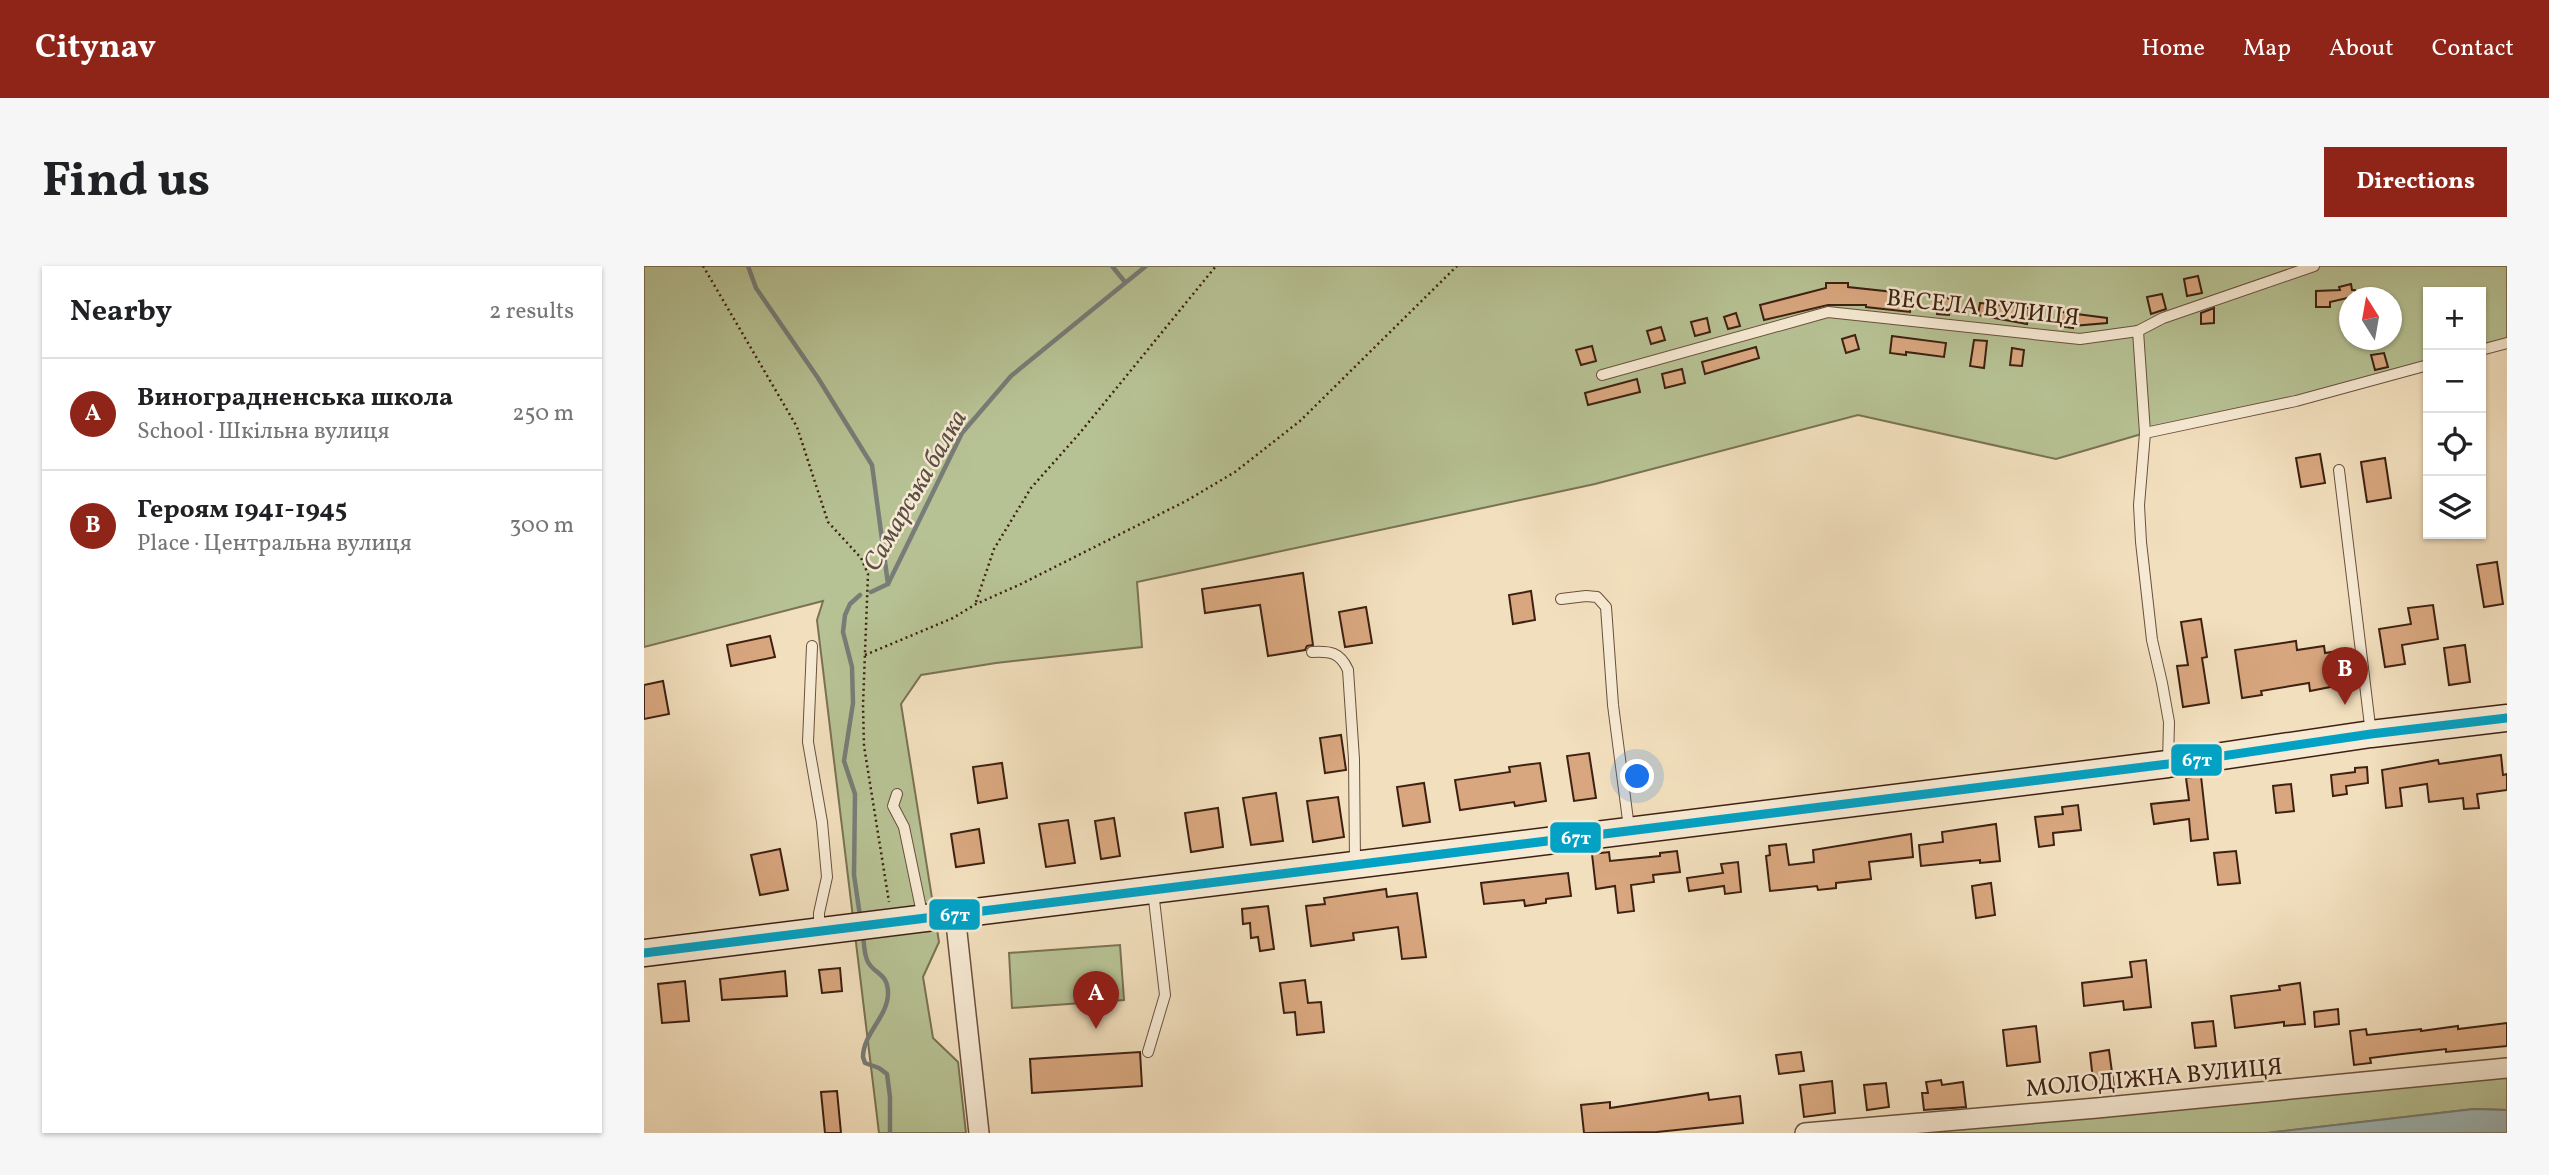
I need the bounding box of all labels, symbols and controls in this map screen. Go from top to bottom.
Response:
text: Citynav [35,26,156,72]
text: Home [2141,32,2205,66]
text: Map [2243,32,2291,66]
text: About [2329,32,2394,66]
text: Contact [2432,32,2514,66]
button: Directions [2324,147,2507,217]
text: Find us [42,148,210,217]
street label: ВЕСЕЛА ВУЛИЦЯ [1885,282,2081,336]
north arrow [2339,287,2402,350]
map controls [2423,287,2486,539]
button: + [2423,287,2486,350]
text: Nearby [70,291,172,333]
text: 2 results [489,296,574,328]
button: − [2423,350,2486,413]
text: Виноградненська школа [137,380,453,416]
text: A [85,398,101,430]
text: 250 m [512,398,574,430]
water label: Самарська балка [855,404,977,578]
button: locate [2423,413,2486,476]
text: School · Шкільна вулиця [137,416,389,448]
button: layers [2423,476,2486,539]
text: Героям 1941-1945 [137,492,347,528]
text: B [85,510,101,542]
text: 300 m [510,510,574,542]
text: Place · Центральна вулиця [137,528,412,560]
pin: B [2322,647,2368,705]
line badge: 67т [2170,743,2223,777]
text: 67т [2182,748,2213,774]
your location [1620,759,1654,793]
line badge: 67т [1549,821,1602,854]
text: 67т [1561,826,1592,852]
line badge: 67т [928,898,981,931]
text: 67т [940,903,971,929]
pin: A [1073,971,1119,1029]
street label: МОЛОДІЖНА ВУЛИЦЯ [2024,1051,2284,1107]

